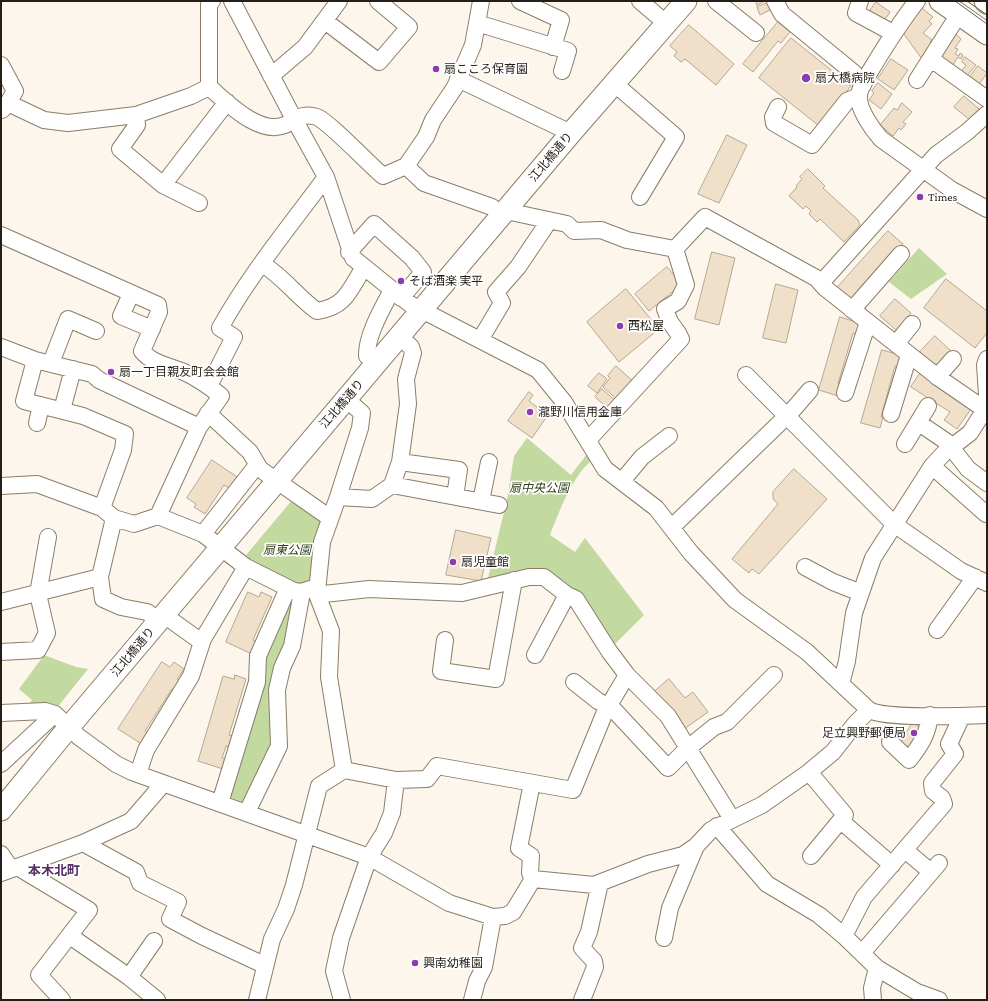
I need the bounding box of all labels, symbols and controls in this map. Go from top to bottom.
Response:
place label: 扇こころ保育園 [444,62,528,76]
marker: 扇こころ保育園 [431,64,441,74]
place label: 扇大橋病院 [815,71,875,85]
marker: 扇大橋病院 [800,72,812,84]
street label: 江北橋通り [526,129,576,185]
place label: Times [928,190,957,204]
marker: Times [915,192,925,202]
place label: そば酒楽 実平 [409,274,483,288]
marker: そば酒楽 実平 [396,276,406,286]
place label: 西松屋 [628,319,664,333]
marker: 西松屋 [615,321,625,331]
place label: 扇一丁目親友町会会館 [119,365,239,379]
marker: 扇一丁目親友町会会館 [106,367,116,377]
street label: 江北橋通り [317,377,367,431]
place label: 瀧野川信用金庫 [538,405,622,419]
marker: 瀧野川信用金庫 [525,407,535,417]
park label: 扇中央公園 [509,481,569,495]
park label: 扇東公園 [263,543,311,557]
place label: 扇児童館 [461,555,509,569]
marker: 扇児童館 [448,557,458,567]
street label: 江北橋通り [108,624,158,680]
place label: 足立興野郵便局 [822,726,906,740]
marker: 足立興野郵便局 [909,728,919,738]
district label: 本木北町 [28,863,80,879]
place label: 興南幼稚園 [423,956,483,970]
marker: 興南幼稚園 [410,958,420,968]

